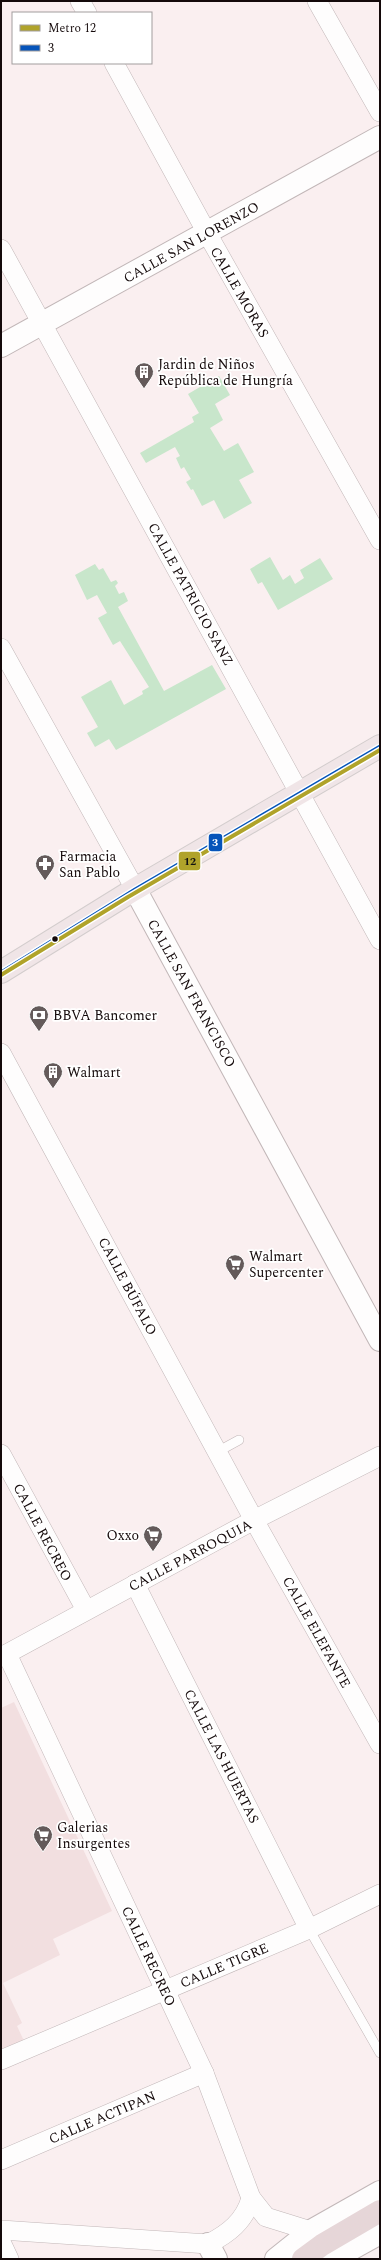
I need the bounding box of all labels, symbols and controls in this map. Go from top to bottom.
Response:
legend [12,12,152,64]
text: Metro 12 [48,19,96,38]
text: 3 [48,39,54,58]
street label: CALLE SAN LORENZO [119,196,263,289]
street label: CALLE MORAS [205,243,274,342]
place label: Jardin de Niños República de Hungría [158,354,293,391]
building icon: Jardin de Niños República de Hungría [133,361,155,389]
street label: CALLE PATRICIO SANZ [142,519,239,670]
line badge: 3 [208,833,223,852]
text: 3 [212,834,218,851]
place label: Farmacia San Pablo [59,846,120,883]
line badge: 12 [178,851,201,871]
pharmacy icon: Farmacia San Pablo [34,853,56,881]
text: 12 [184,853,196,870]
street label: CALLE SAN FRANCISCO [142,915,241,1071]
unlabelled marker [50,934,60,944]
bank icon: BBVA Bancomer [28,1004,50,1032]
place label: BBVA Bancomer [53,1005,158,1026]
building icon: Walmart [42,1061,64,1089]
place label: Walmart [67,1062,121,1083]
street label: CALLE BÚFALO [93,1233,162,1339]
place label: Walmart Supercenter [249,1246,324,1283]
supermarket icon: Walmart Supercenter [224,1253,246,1281]
street label: CALLE RECREO [8,1479,77,1585]
street label: CALLE PARROQUIA [125,1514,256,1597]
supermarket icon: Oxxo [142,1524,164,1552]
place label: Oxxo [106,1525,139,1546]
street label: CALLE ELEFANTE [277,1572,356,1692]
street label: CALLE LAS HUERTAS [179,1685,265,1827]
place label: Galerias Insurgentes [57,1817,130,1854]
supermarket icon: Galerias Insurgentes [32,1824,54,1852]
street label: CALLE RECREO [116,1903,181,2010]
street label: CALLE TIGRE [177,1937,272,1994]
street label: CALLE ACTIPAN [45,2085,159,2150]

